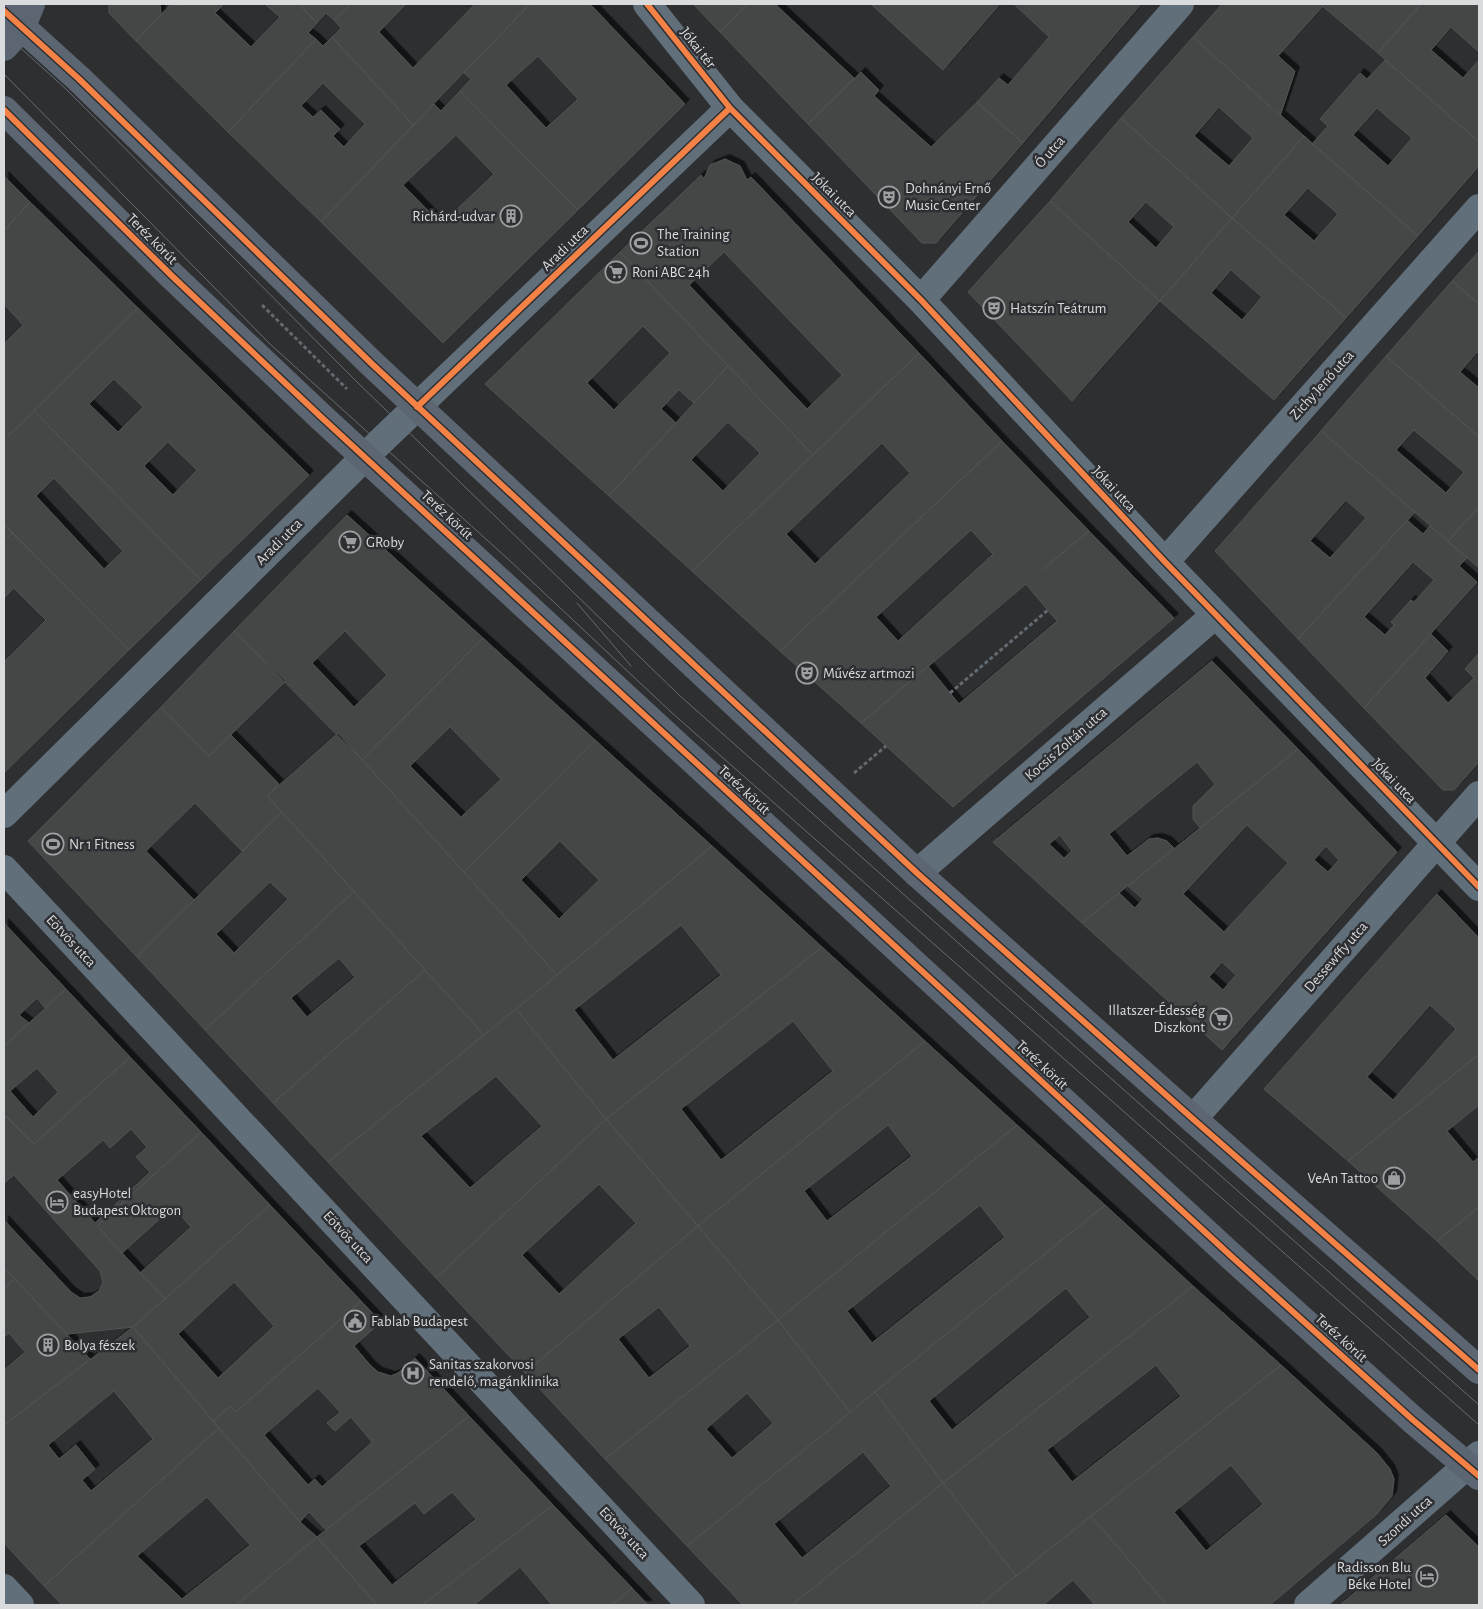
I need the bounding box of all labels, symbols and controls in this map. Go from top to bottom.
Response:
street label: Jókai tér [677,25,719,71]
street label: Ó utca [1031,132,1068,171]
street label: Jókai utca [809,170,859,220]
place label: Dohnányi Ernő Music Center [905,181,991,213]
theatre icon: Dohnányi Ernő Music Center [877,185,901,209]
building icon: Richárd-udvar [499,204,523,228]
place label: Richárd-udvar [412,209,495,224]
street label: Teréz körút [124,211,180,267]
street label: Aradi utca [539,222,591,274]
place label: The Training Station [657,227,730,259]
sports icon: The Training Station [629,231,653,255]
supermarket icon: Roni ABC 24h [604,260,628,284]
place label: Roni ABC 24h [632,265,710,280]
theatre icon: Hatszín Teátrum [982,296,1006,320]
place label: Hatszín Teátrum [1010,301,1107,316]
street label: Zichy Jenő utca [1287,347,1357,422]
street label: Jókai utca [1089,463,1139,515]
street label: Teréz körút [418,487,476,543]
street label: Aradi utca [253,516,305,568]
supermarket icon: GRoby [338,530,362,554]
place label: GRoby [366,535,405,550]
theatre icon: Művész artmozi [795,661,819,685]
place label: Művész artmozi [823,666,915,681]
street label: Kocsis Zoltán utca [1022,704,1110,784]
street label: Jókai utca [1369,756,1419,806]
street label: Teréz körút [715,762,773,818]
sports icon: Nr 1 Fitness [41,832,65,856]
place label: Nr 1 Fitness [69,837,135,852]
street label: Eötvös utca [43,912,99,970]
street label: Dessewffy utca [1302,919,1370,995]
place label: Illatszer-Édesség Diszkont [1108,1001,1206,1035]
supermarket icon: Illatszer-Édesség Diszkont [1209,1007,1233,1031]
street label: Teréz körút [1013,1037,1071,1093]
shop icon: VeAn Tattoo [1382,1166,1406,1190]
place label: VeAn Tattoo [1307,1171,1378,1186]
place label: easyHotel Budapest Oktogon [73,1186,181,1218]
hotel icon: easyHotel Budapest Oktogon [45,1190,69,1214]
street label: Eötvös utca [320,1208,376,1266]
public building icon: Fablab Budapest [343,1309,367,1333]
street label: Teréz körút [1312,1311,1370,1365]
place label: Fablab Budapest [371,1314,468,1329]
building icon: Bolya fészek [36,1333,60,1357]
place label: Bolya fészek [64,1338,135,1353]
place label: Sanitas szakorvosi rendelő, magánklinika [429,1357,559,1389]
hospital icon: Sanitas szakorvosi rendelő, magánklinika [401,1361,425,1385]
street label: Szondi utca [1375,1493,1435,1549]
street label: Eötvös utca [596,1504,652,1562]
place label: Radisson Blu Béke Hotel [1337,1560,1411,1592]
hotel icon: Radisson Blu Béke Hotel [1415,1564,1439,1588]

